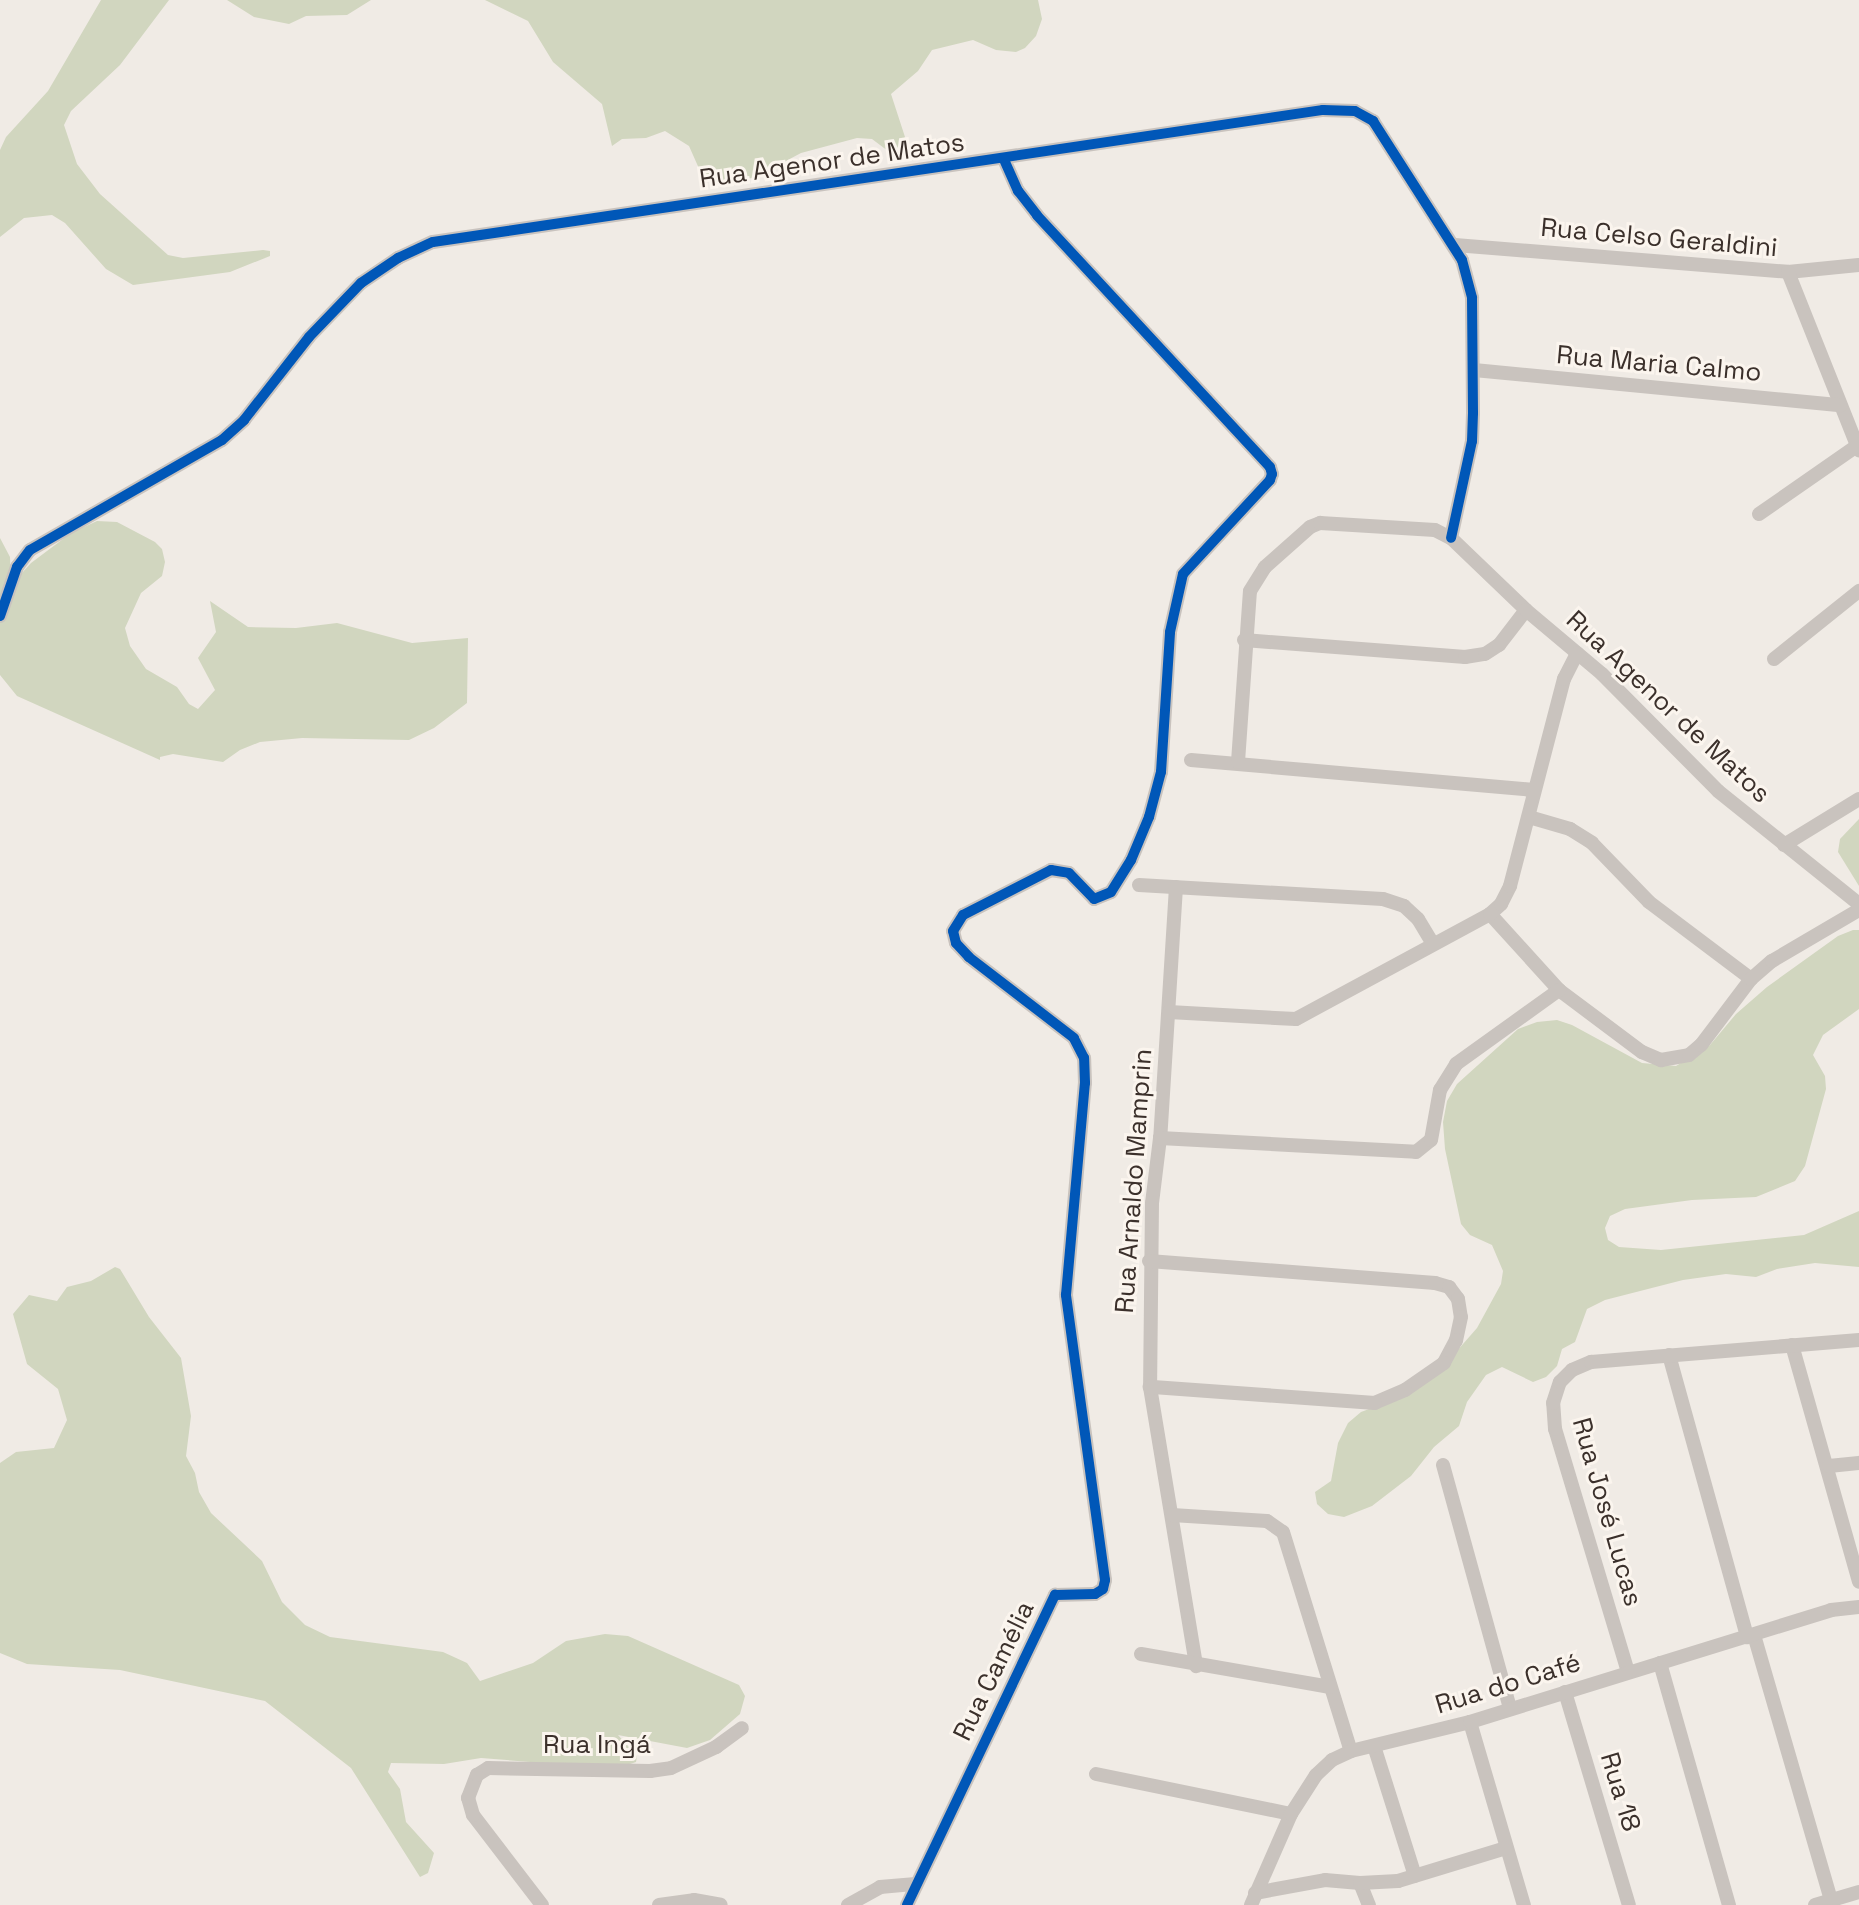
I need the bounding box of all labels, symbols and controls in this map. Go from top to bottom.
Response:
street label: Rua Agenor de Matos [697,127,967,195]
street label: Rua Celso Geraldini [1539,212,1779,264]
street label: Rua Maria Calmo [1555,339,1763,389]
street label: Rua Agenor de Matos [1560,604,1776,810]
street label: Rua Arnaldo Mamprin [1109,1047,1159,1315]
street label: Rua José Lucas [1565,1414,1649,1610]
street label: Rua Camélia [947,1596,1041,1746]
street label: Rua do Café [1431,1647,1585,1721]
street label: Rua Ingá [543,1729,651,1761]
street label: Rua 18 [1593,1749,1647,1835]

